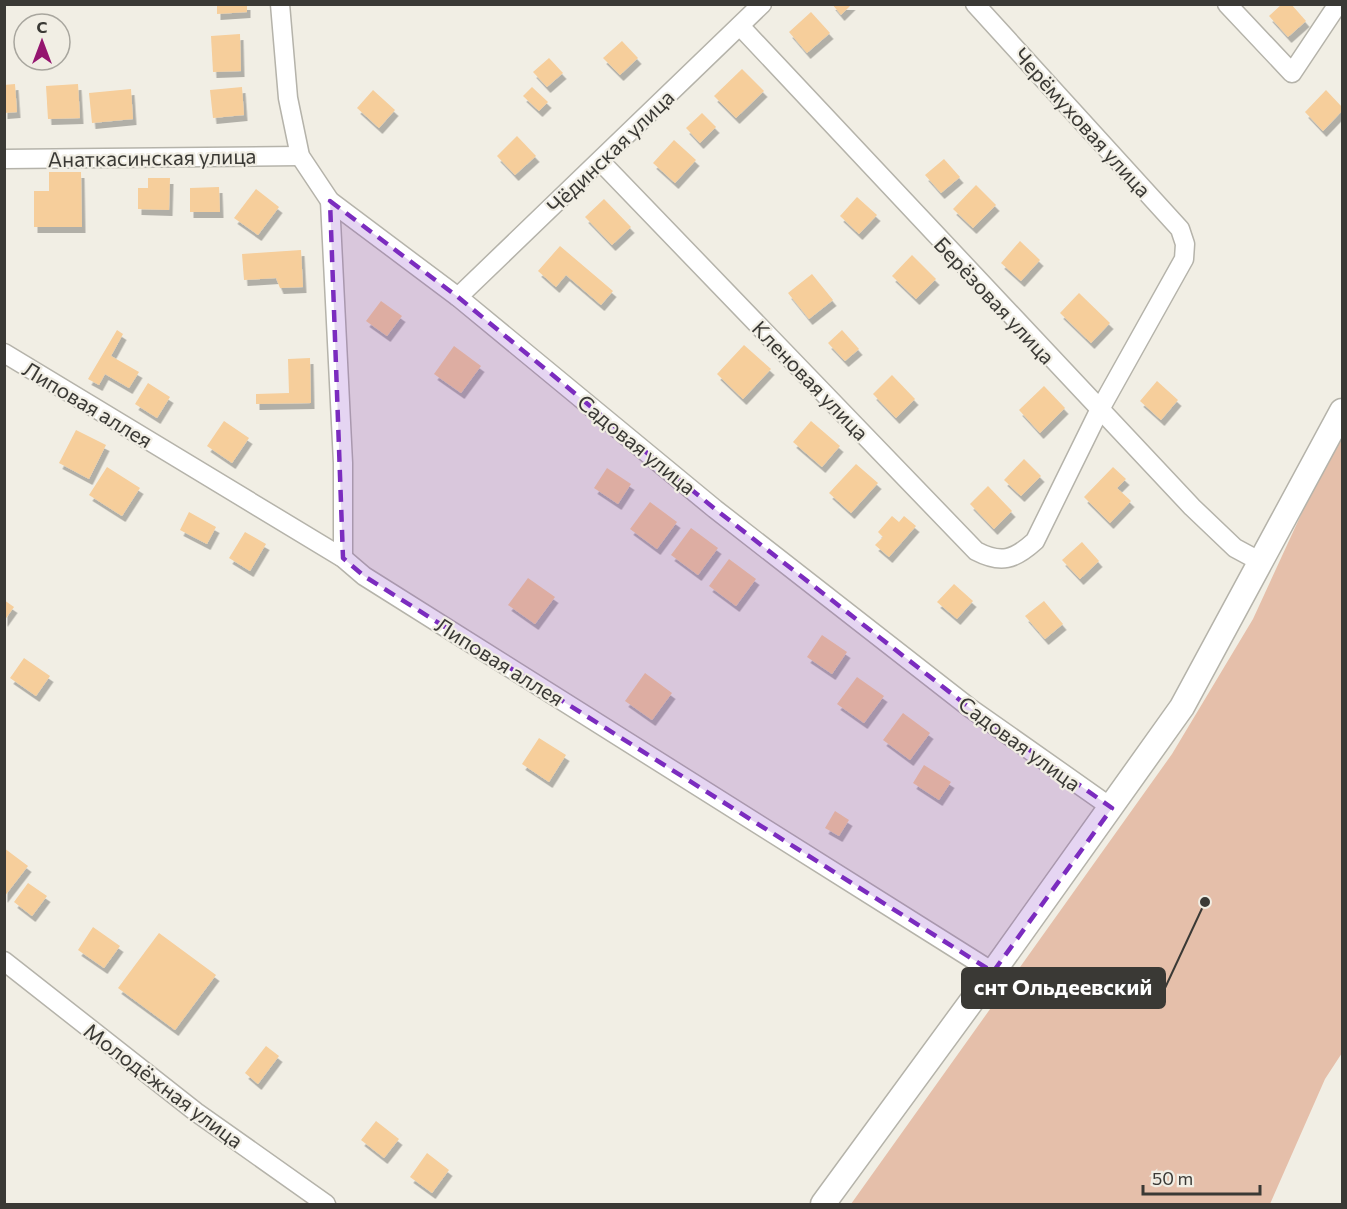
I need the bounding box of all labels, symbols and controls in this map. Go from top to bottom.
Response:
north arrow [12,12,72,72]
text: С [37,17,48,36]
street label: Черёмуховая улица [1009,42,1157,202]
street label: Чёдинская улица [541,84,679,218]
street label: Анаткасинская улица [47,143,257,171]
street label: Берёзовая улица [930,231,1060,369]
street label: Кленовая улица [748,315,874,445]
street label: Липовая аллея [19,356,157,452]
street label: Садовая улица [573,389,701,499]
street label: Липовая аллея [431,612,569,710]
street label: Садовая улица [954,690,1086,796]
callout: снт Ольдеевский [962,968,1165,1008]
text: снт Ольдеевский [974,973,1152,1000]
street label: Молодёжная улица [80,1017,248,1153]
scale bar [1143,1158,1260,1196]
text: 50 m [1152,1167,1193,1189]

